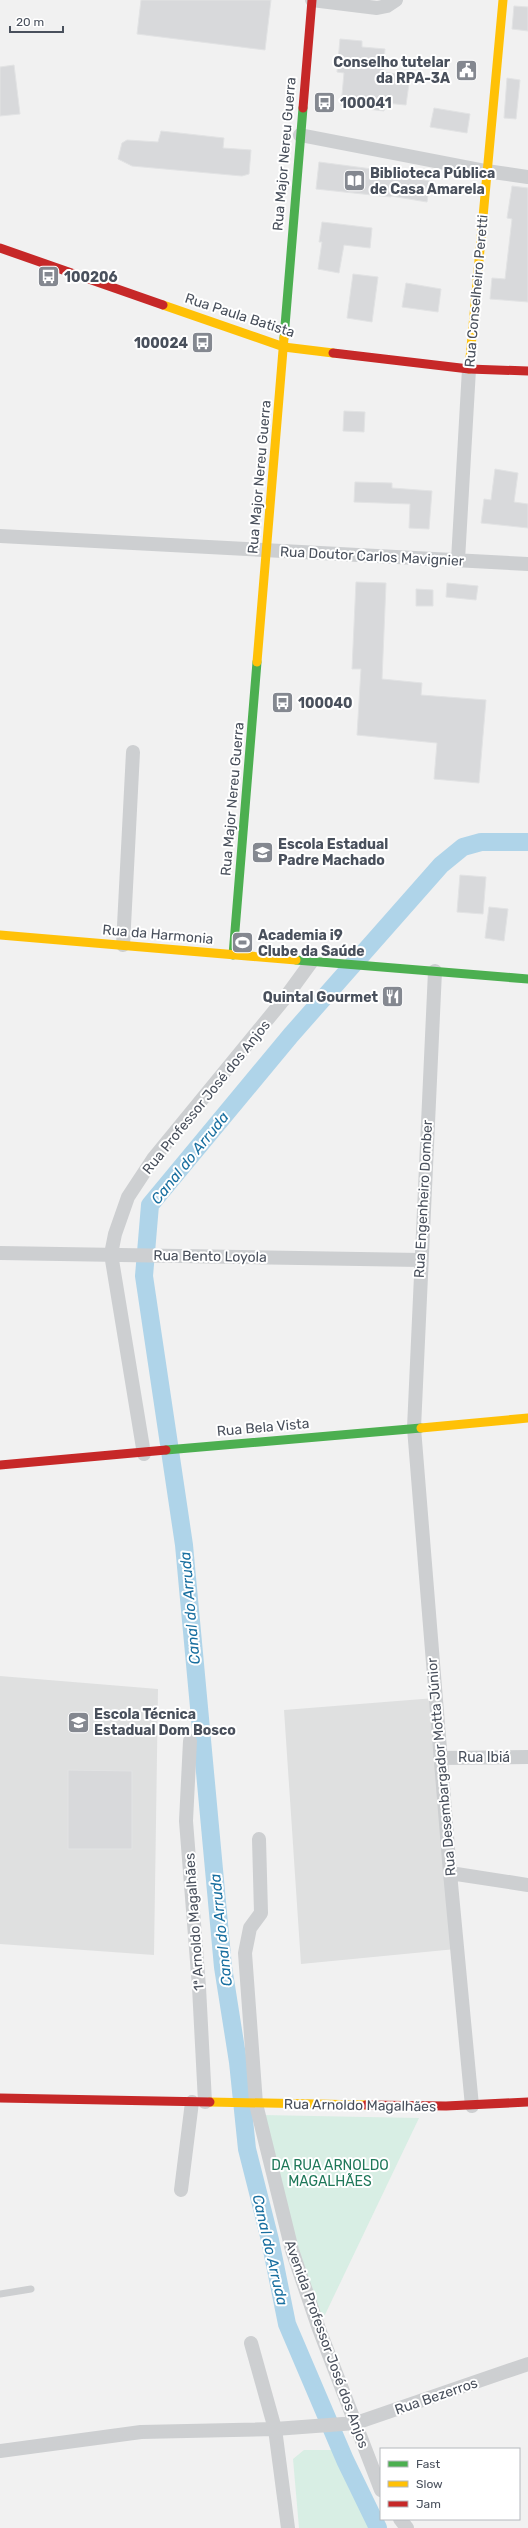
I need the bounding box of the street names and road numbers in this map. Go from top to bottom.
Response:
street label: Rua Major Nereu Guerra [269,76,300,232]
street label: Rua Conselheiro Peretti [461,214,492,368]
street label: Rua Paula Batista [183,290,297,341]
street label: Rua Major Nereu Guerra [244,399,275,555]
street label: Rua Doutor Carlos Mavignier [279,543,465,570]
street label: Rua Major Nereu Guerra [217,721,248,877]
street label: Rua da Harmonia [102,921,214,948]
street label: Rua Professor José dos Anjos [139,1017,274,1178]
street label: Rua Engenheiro Domber [411,1119,436,1279]
street label: Rua Bento Loyola [153,1247,267,1266]
street label: Rua Bela Vista [216,1415,310,1440]
street label: Rua Desembargador Motta Júnior [423,1656,460,1877]
street label: Rua Ibiá [458,1749,510,1766]
street label: 1ª Arnoldo Magalhães [181,1852,208,1991]
street label: Rua Arnoldo Magalhães [284,2096,436,2115]
street label: Avenida Professor José dos Anjos [281,2238,372,2450]
street label: Rua Bezerros [393,2374,480,2419]

